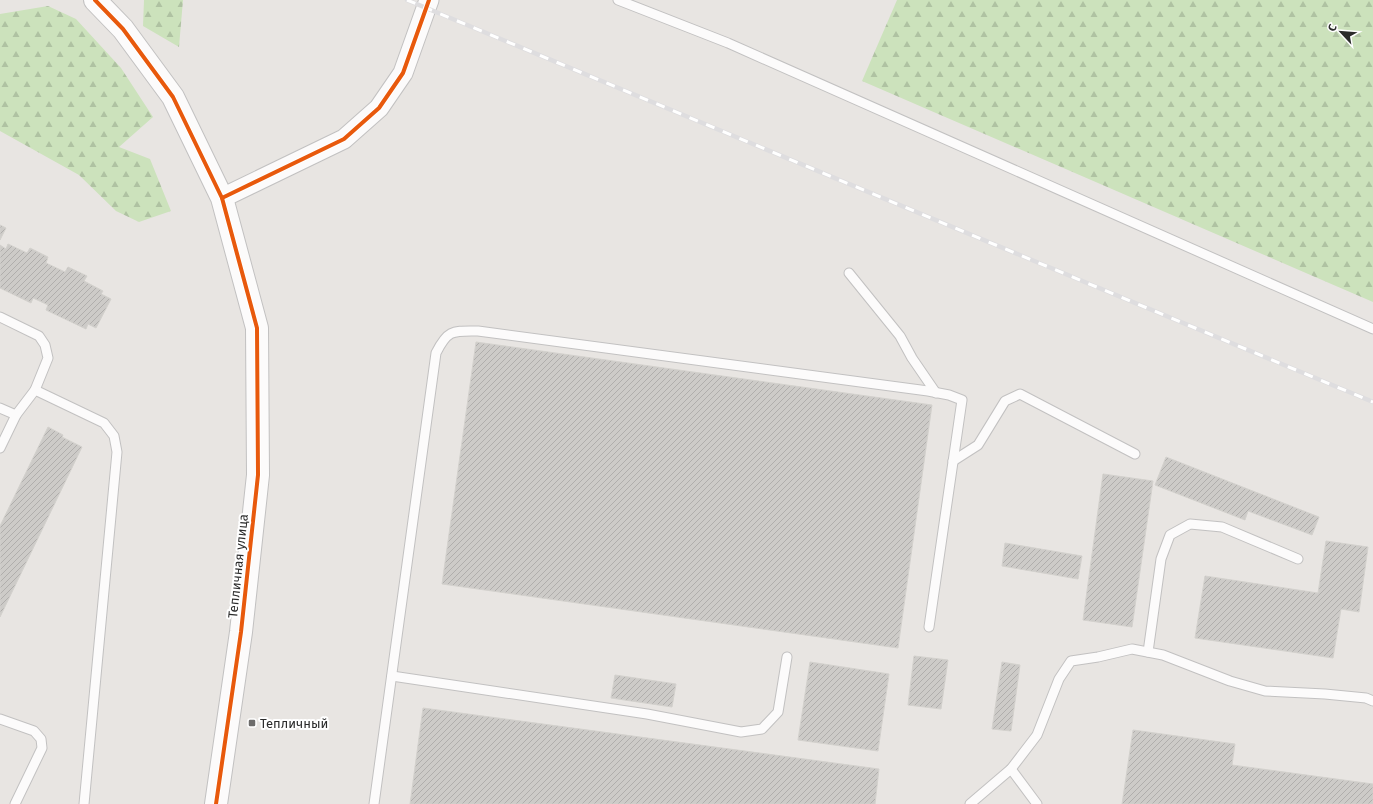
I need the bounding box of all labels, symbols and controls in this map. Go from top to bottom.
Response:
north arrow [1321,12,1361,52]
text: С [1325,22,1340,34]
street label: Тепличная улица [225,513,251,619]
place label: Тепличный [260,716,328,731]
marker: Тепличный [247,718,257,728]

